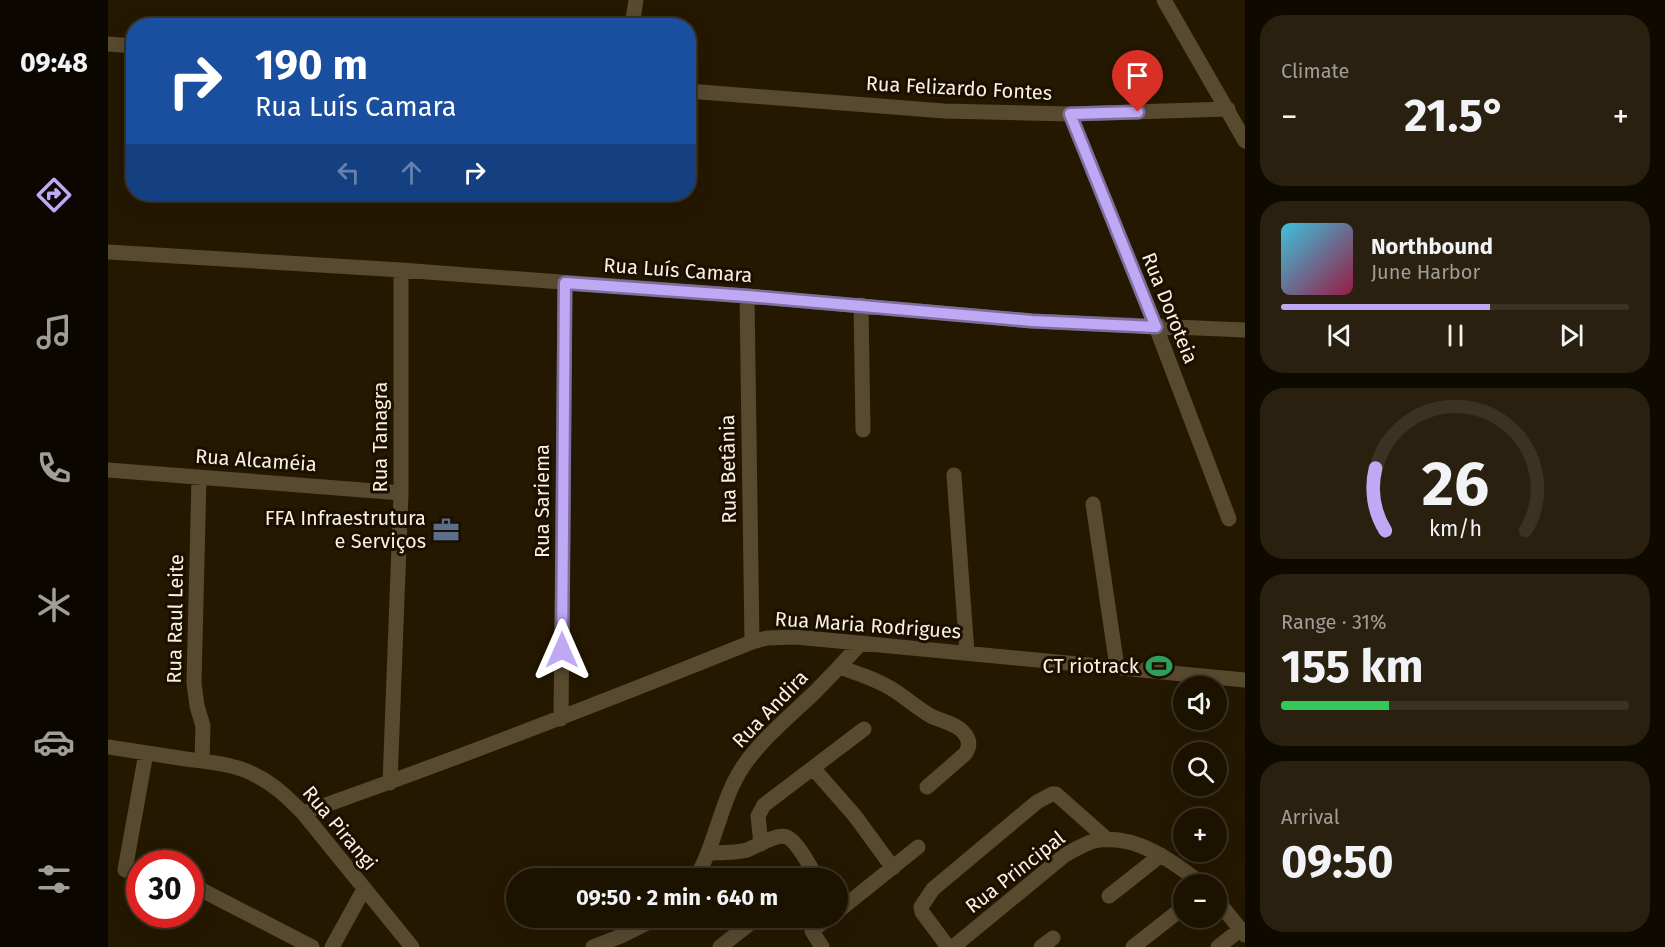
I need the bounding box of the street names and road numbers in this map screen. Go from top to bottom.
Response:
street label: Rua Felizardo Fontes [865,71,1053,105]
street label: Rua Doroteia [1137,249,1203,367]
street label: Rua Luís Camara [603,253,753,287]
street label: Rua Tanagra [368,382,392,492]
street label: Rua Betânia [715,414,741,524]
street label: Rua Alcaméia [194,444,318,476]
street label: Rua Sariema [530,444,554,558]
street label: Rua Raul Leite [162,554,188,684]
street label: Rua Maria Rodrigues [774,607,962,643]
street label: Rua Andira [727,665,813,753]
street label: Rua Pirangi [298,781,382,875]
street label: Rua Principal [960,826,1070,918]

